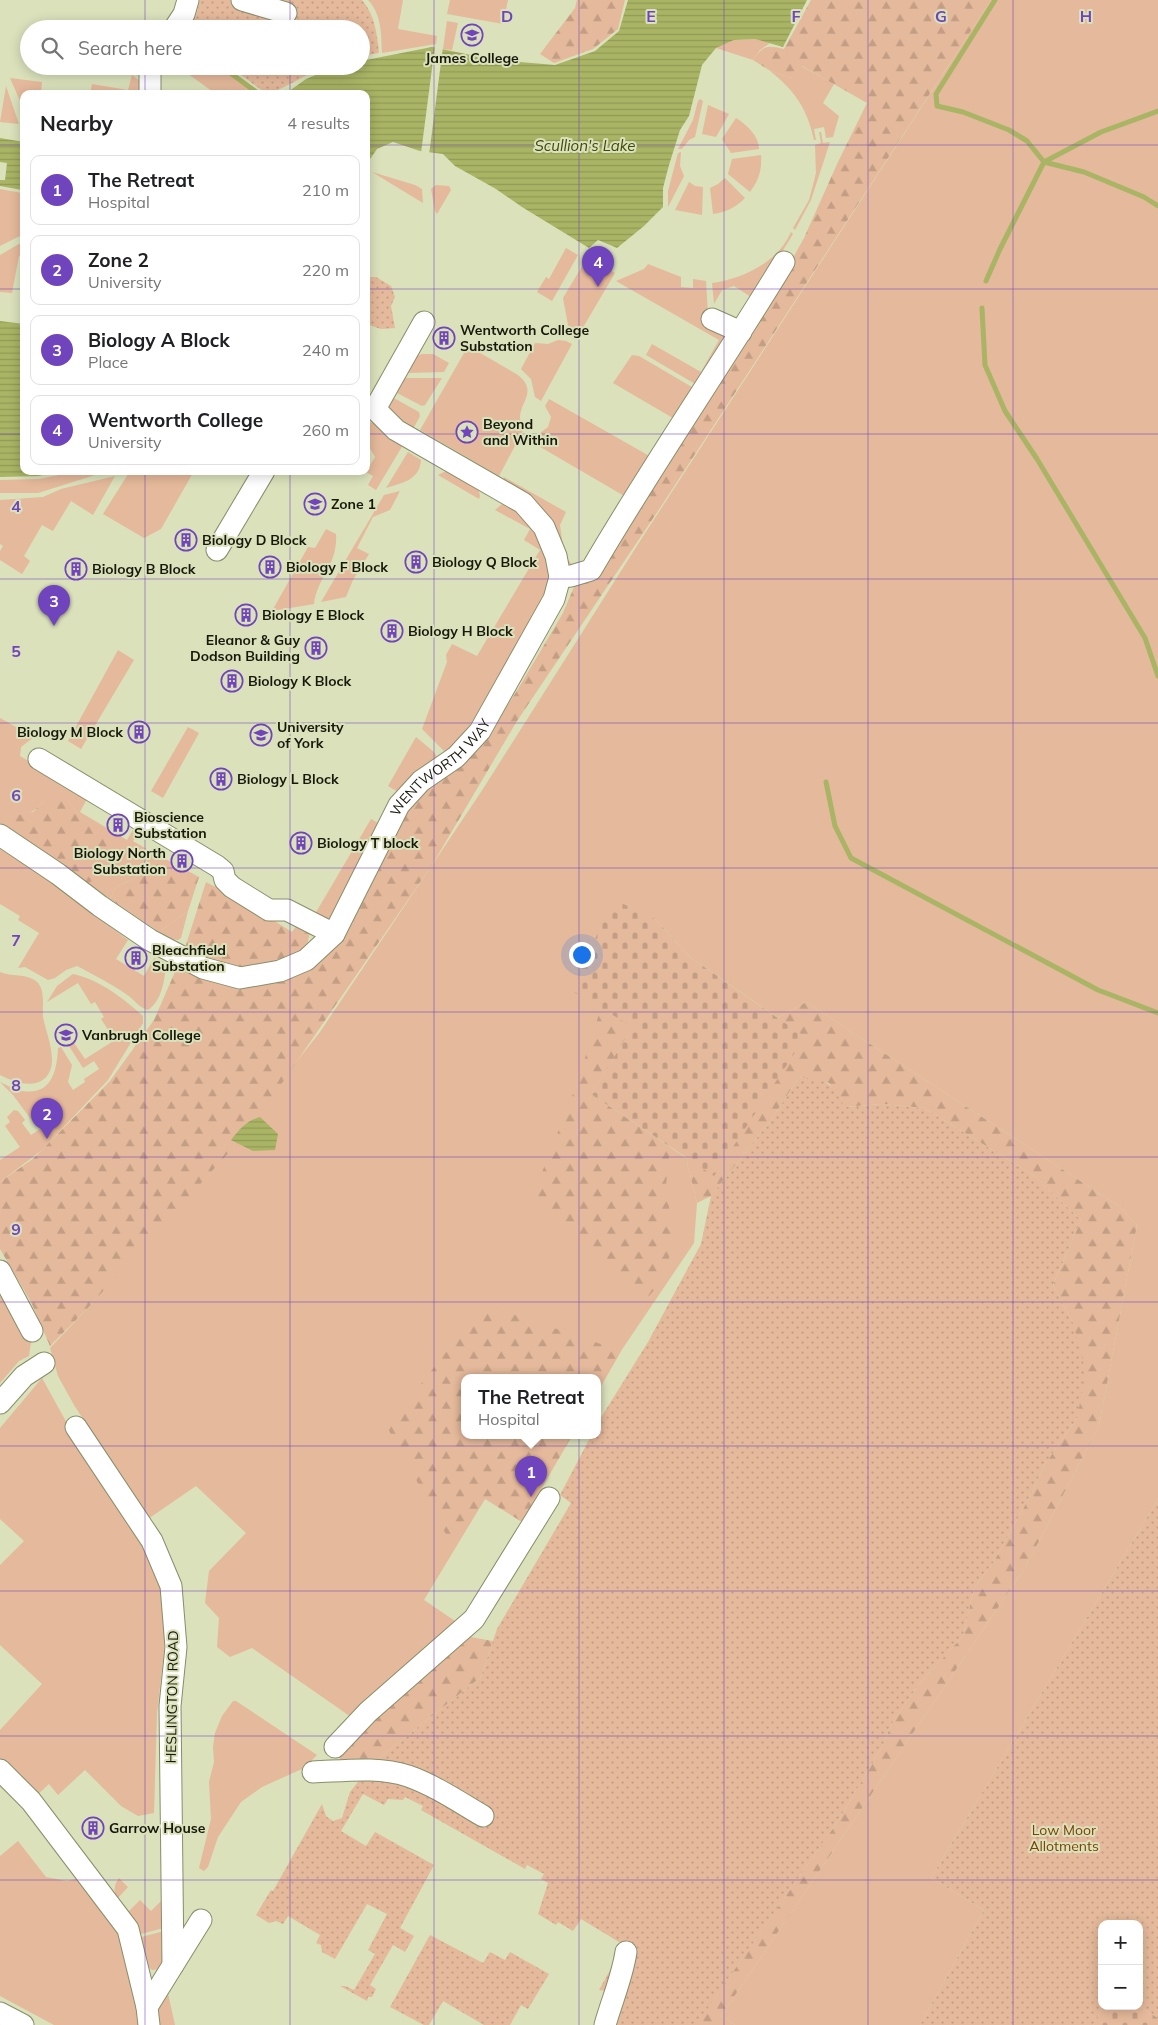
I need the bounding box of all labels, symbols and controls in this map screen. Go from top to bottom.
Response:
text: D [501,6,513,26]
text: E [646,6,656,26]
text: F [791,6,801,26]
text: G [935,6,947,26]
text: H [1080,6,1092,26]
search box [20,20,370,75]
school or university icon: James College [460,23,484,47]
icon: search [38,34,66,62]
text: Search here [78,36,182,60]
place label: James College [425,49,519,67]
text: Nearby [40,110,113,136]
text: 4 results [287,113,350,133]
water label: Scullion's Lake [534,136,636,155]
text: The Retreat [88,168,194,192]
text: 1 [52,180,62,200]
text: 210 m [302,180,349,200]
text: Hospital [88,192,150,212]
pin: 4 [582,246,614,287]
text: Zone 2 [88,248,149,272]
text: 2 [52,260,62,280]
text: 220 m [302,260,349,280]
text: University [88,272,162,292]
place label: Wentworth College Substation [460,321,589,355]
building icon: Wentworth College Substation [432,326,456,350]
text: Biology A Block [88,328,230,352]
text: 3 [52,340,62,360]
text: 240 m [302,340,349,360]
text: Place [88,352,128,372]
text: Wentworth College [88,408,263,432]
place label: Beyond and Within [483,415,558,449]
text: 4 [52,420,62,440]
text: 260 m [302,420,349,440]
place icon: Beyond and Within [455,420,479,444]
text: University [88,432,162,452]
school or university icon: Zone 1 [303,492,327,516]
place label: Zone 1 [331,495,376,513]
text: 4 [11,496,21,516]
building icon: Biology D Block [174,528,198,552]
place label: Biology D Block [202,531,307,549]
building icon: Biology Q Block [404,550,428,574]
place label: Biology Q Block [432,553,537,571]
building icon: Biology F Block [258,555,282,579]
building icon: Biology B Block [64,557,88,581]
place label: Biology F Block [286,558,388,576]
place label: Biology B Block [92,560,196,578]
pin: 3 [38,585,70,626]
building icon: Biology E Block [234,603,258,627]
place label: Biology E Block [262,606,365,624]
building icon: Biology H Block [380,619,404,643]
place label: Biology H Block [408,622,513,640]
place label: Eleanor & Guy Dodson Building [190,631,300,665]
building icon: Eleanor & Guy Dodson Building [304,636,328,660]
text: 5 [11,641,21,661]
building icon: Biology K Block [220,669,244,693]
place label: Biology K Block [248,672,352,690]
street label: WENTWORTH WAY [386,715,494,819]
place label: University of York [277,718,344,752]
building icon: Biology M Block [127,720,151,744]
place label: Biology M Block [17,723,123,741]
school or university icon: University of York [249,723,273,747]
building icon: Biology L Block [209,767,233,791]
place label: Biology L Block [237,770,339,788]
text: 6 [11,785,21,805]
place label: Bioscience Substation [134,808,207,842]
building icon: Bioscience Substation [106,813,130,837]
building icon: Biology T block [289,831,313,855]
place label: Biology T block [317,834,419,852]
place label: Biology North Substation [74,844,166,878]
building icon: Biology North Substation [170,849,194,873]
text: 7 [11,930,21,950]
place label: Bleachfield Substation [152,941,226,975]
your location [569,942,595,968]
building icon: Bleachfield Substation [124,946,148,970]
school or university icon: Vanbrugh College [54,1023,78,1047]
place label: Vanbrugh College [81,1026,201,1044]
text: 8 [11,1075,21,1095]
pin: 2 [31,1098,63,1139]
text: 9 [11,1219,21,1239]
popup [461,1374,601,1439]
text: The Retreat [478,1385,584,1409]
text: Hospital [478,1409,540,1429]
pin: 1 [515,1456,547,1497]
street label: HESLINGTON ROAD [162,1630,182,1764]
building icon: Garrow House [81,1816,105,1840]
place label: Garrow House [109,1819,206,1837]
park label: Low Moor Allotments [1029,1821,1099,1855]
map controls [1098,1920,1143,2010]
button: + [1098,1920,1143,1965]
button: − [1098,1965,1143,2010]

